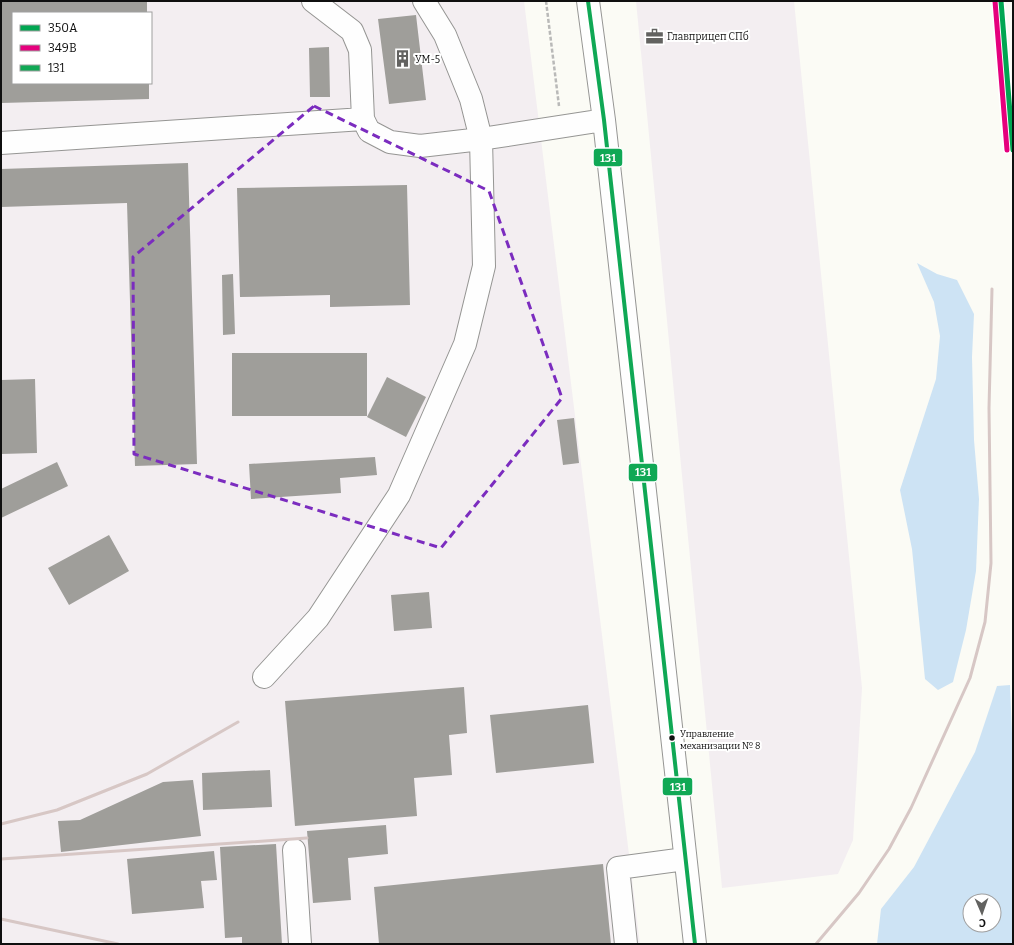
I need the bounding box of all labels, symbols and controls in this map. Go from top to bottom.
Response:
legend [12,12,152,84]
text: 350А [48,21,78,35]
office icon: Главприцеп СПб [644,26,664,46]
place label: Главприцеп СПб [667,30,749,43]
text: 349В [48,41,77,55]
building icon: УМ-5 [392,49,412,69]
place label: УМ-5 [415,54,440,66]
text: 131 [48,61,65,75]
line badge: 131 [593,148,623,167]
text: 131 [600,152,616,165]
line badge: 131 [628,463,658,482]
text: 131 [635,466,651,479]
place label: Управление механизации № 8 [680,729,761,751]
marker: Управление механизации № 8 [667,733,677,743]
line badge: 131 [662,777,693,796]
text: 131 [670,781,686,794]
north arrow [962,893,1002,933]
text: С [979,916,986,929]

